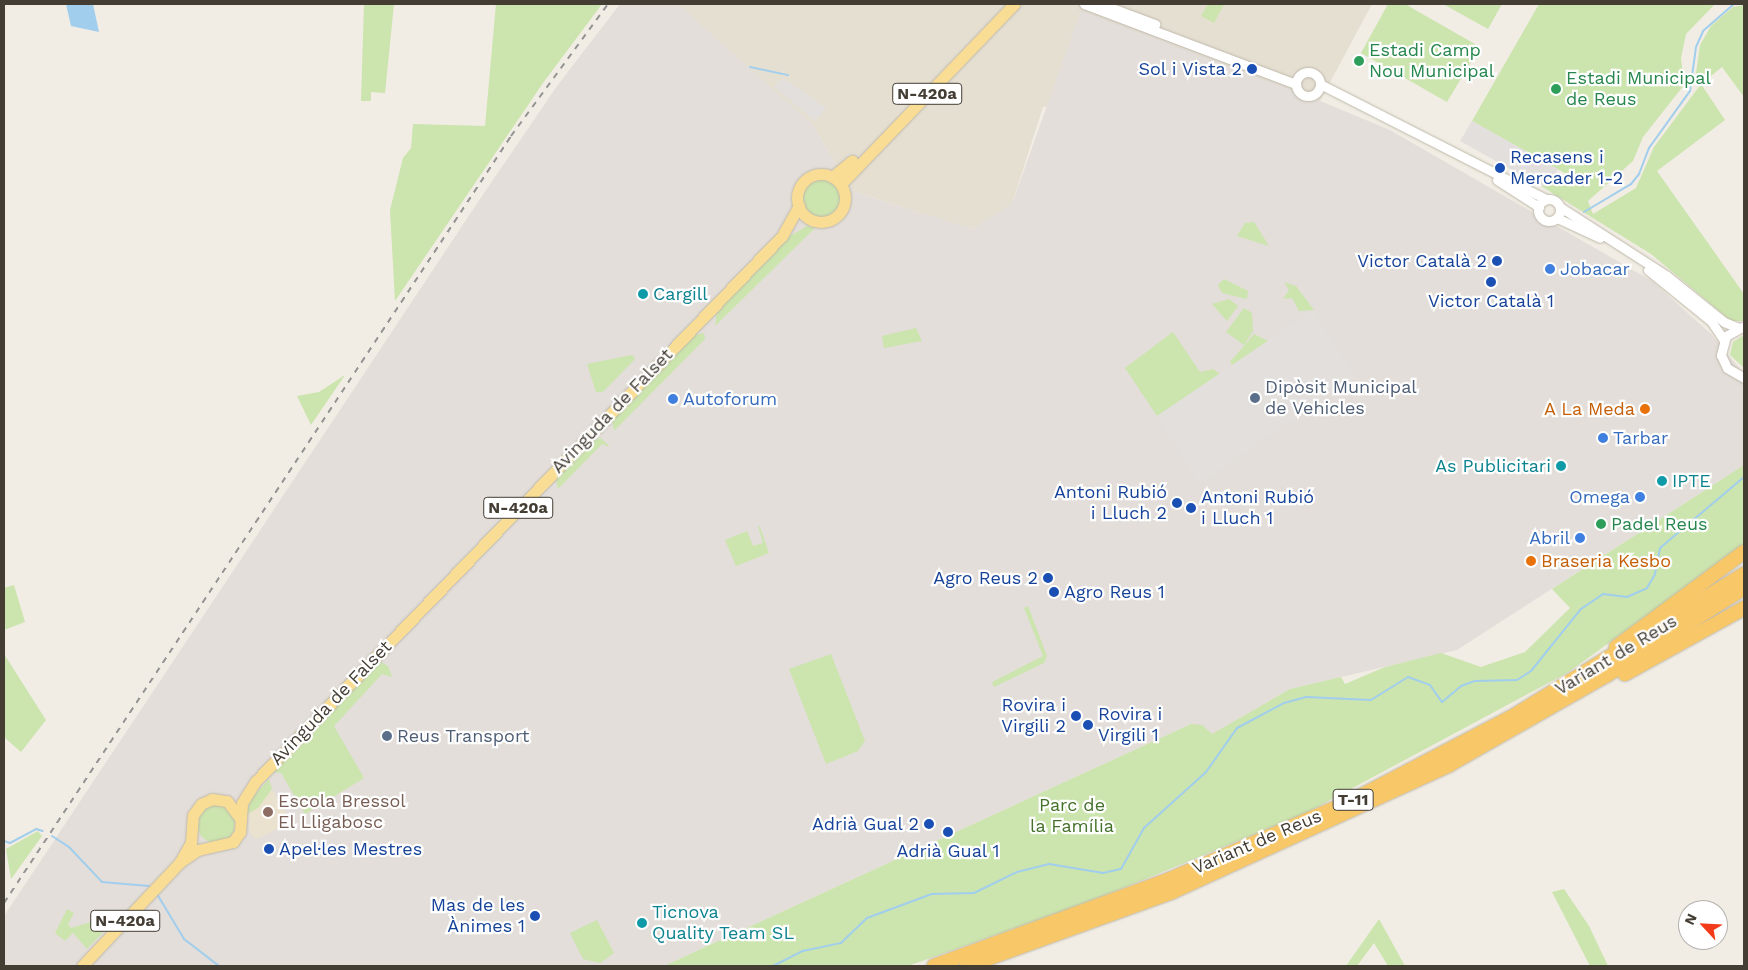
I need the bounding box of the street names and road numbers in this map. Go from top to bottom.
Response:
road number: N-420a [892,80,962,108]
street label: Avinguda de Falset [547,344,677,478]
road number: N-420a [483,494,553,522]
street label: Variant de Reus [1551,610,1681,700]
street label: Avinguda de Falset [266,636,396,770]
road number: T-11 [1332,786,1374,814]
street label: Variant de Reus [1189,805,1325,879]
road number: N-420a [90,908,160,934]

